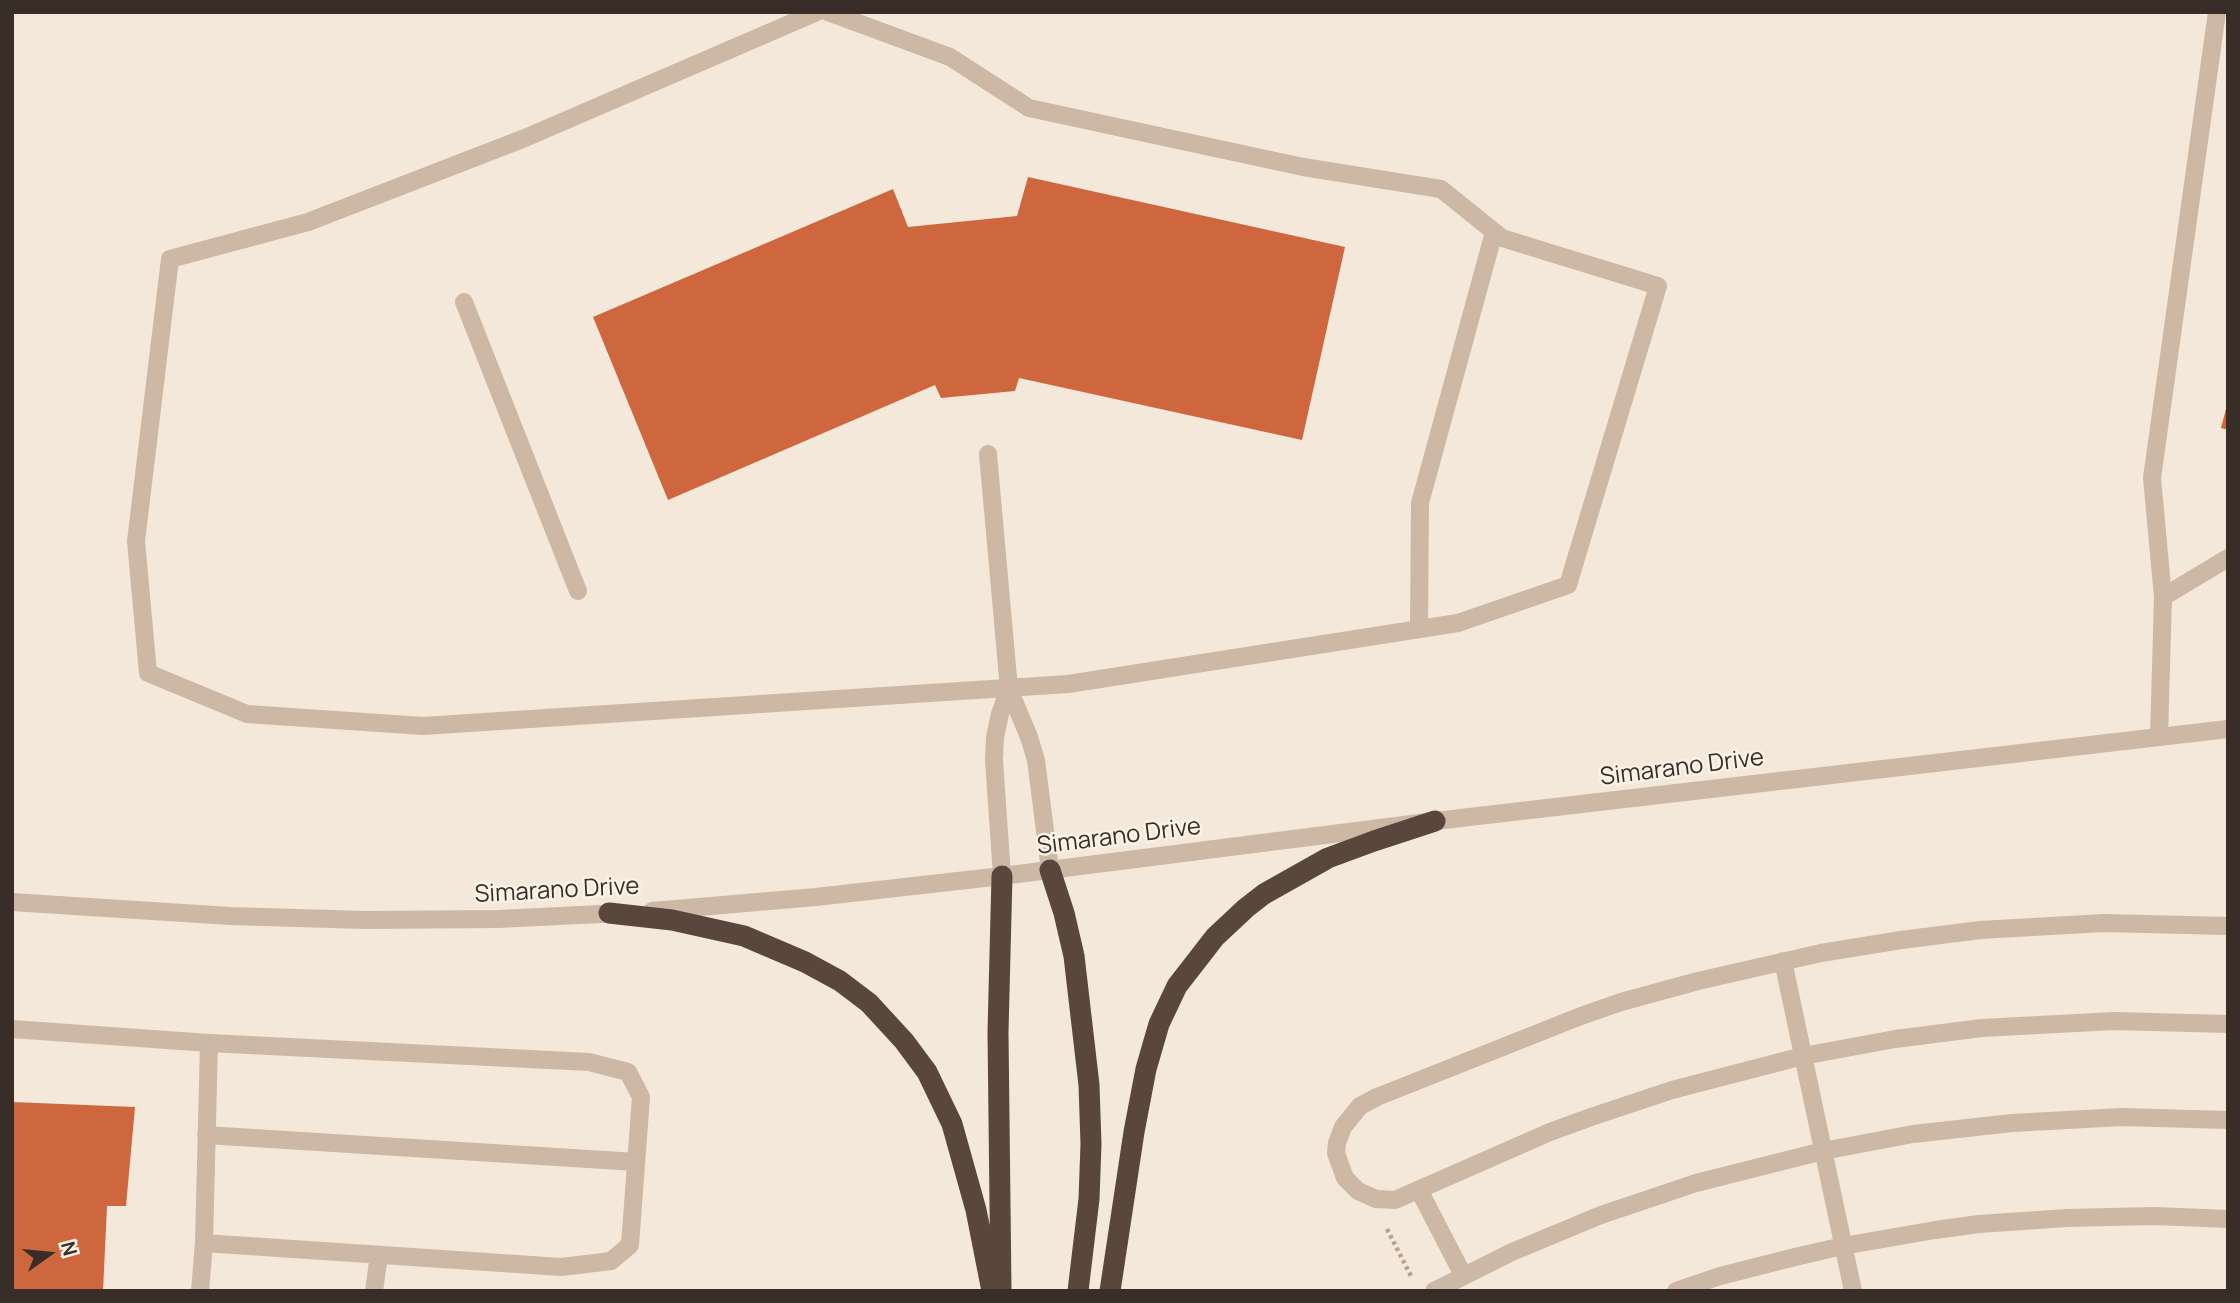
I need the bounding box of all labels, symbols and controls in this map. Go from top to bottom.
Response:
street label: Simarano Drive [1598,744,1766,792]
street label: Simarano Drive [1035,813,1203,861]
street label: Simarano Drive [474,872,640,910]
north arrow [14,1219,84,1289]
text: N [55,1239,84,1259]

